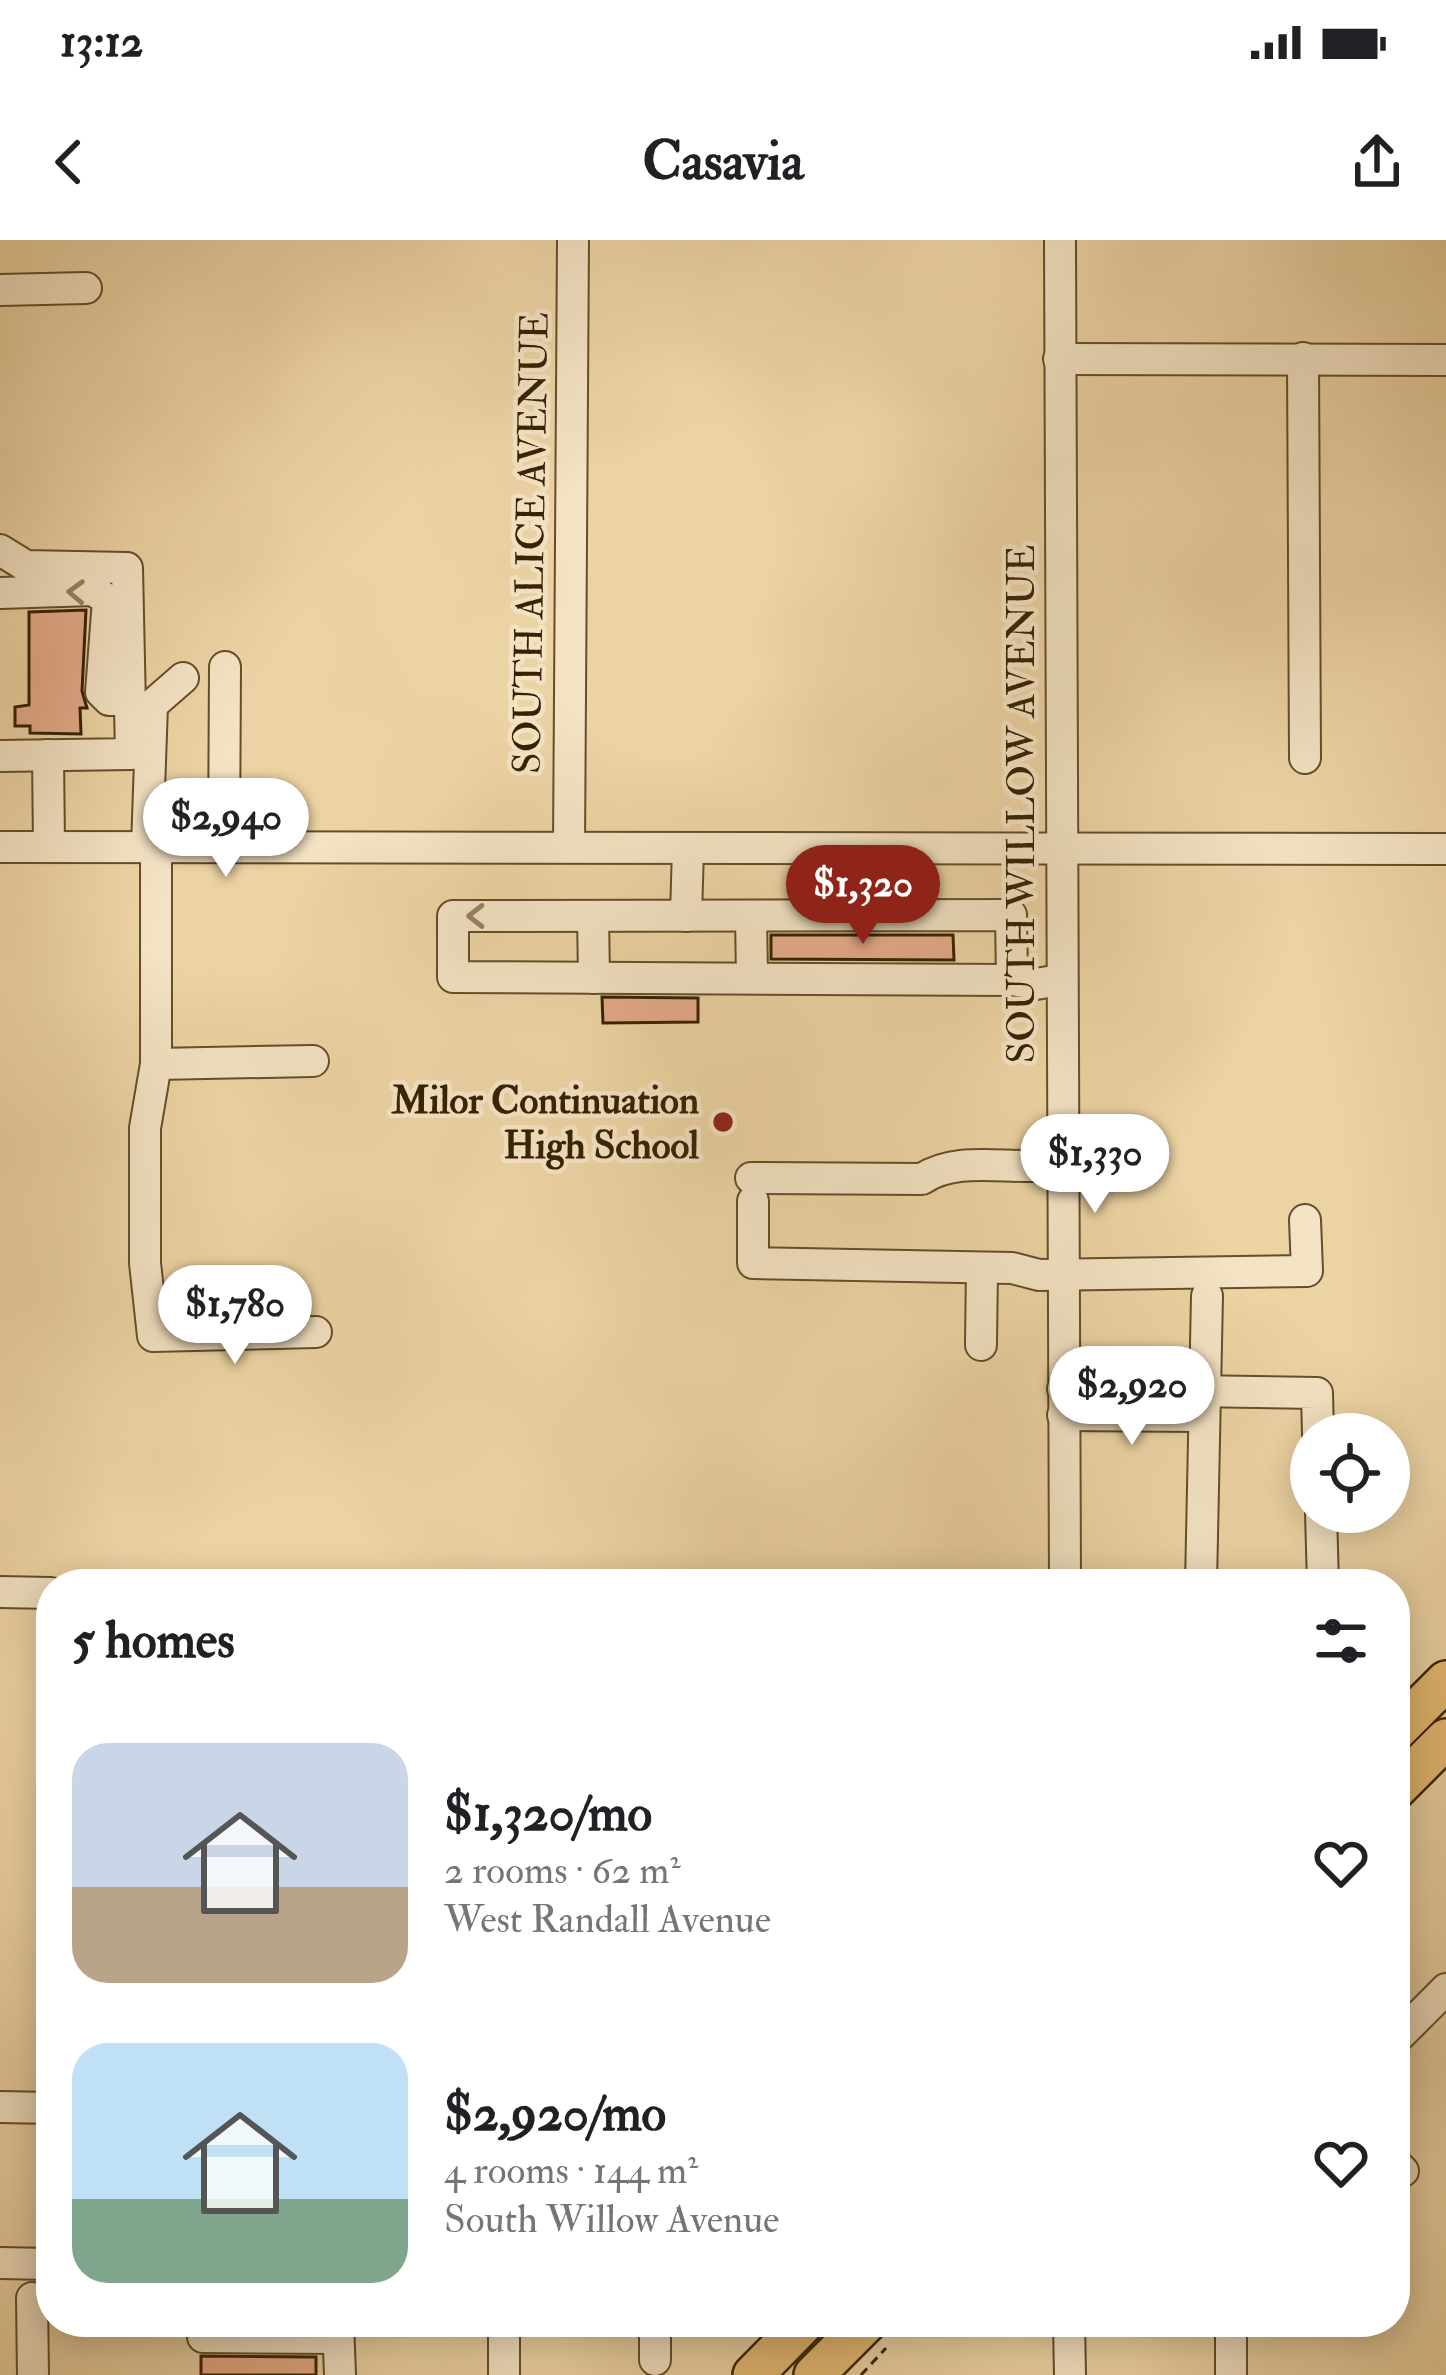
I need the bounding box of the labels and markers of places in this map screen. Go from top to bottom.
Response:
pin: $2,940 [128,778,324,880]
pin: $1,320 [765,845,961,947]
place label: Milor Continuation High School [391,1076,700,1170]
marker: Milor Continuation High School [710,1109,736,1135]
pin: $1,330 [997,1114,1193,1216]
pin: $1,780 [137,1265,333,1367]
pin: $2,920 [1034,1346,1230,1448]

